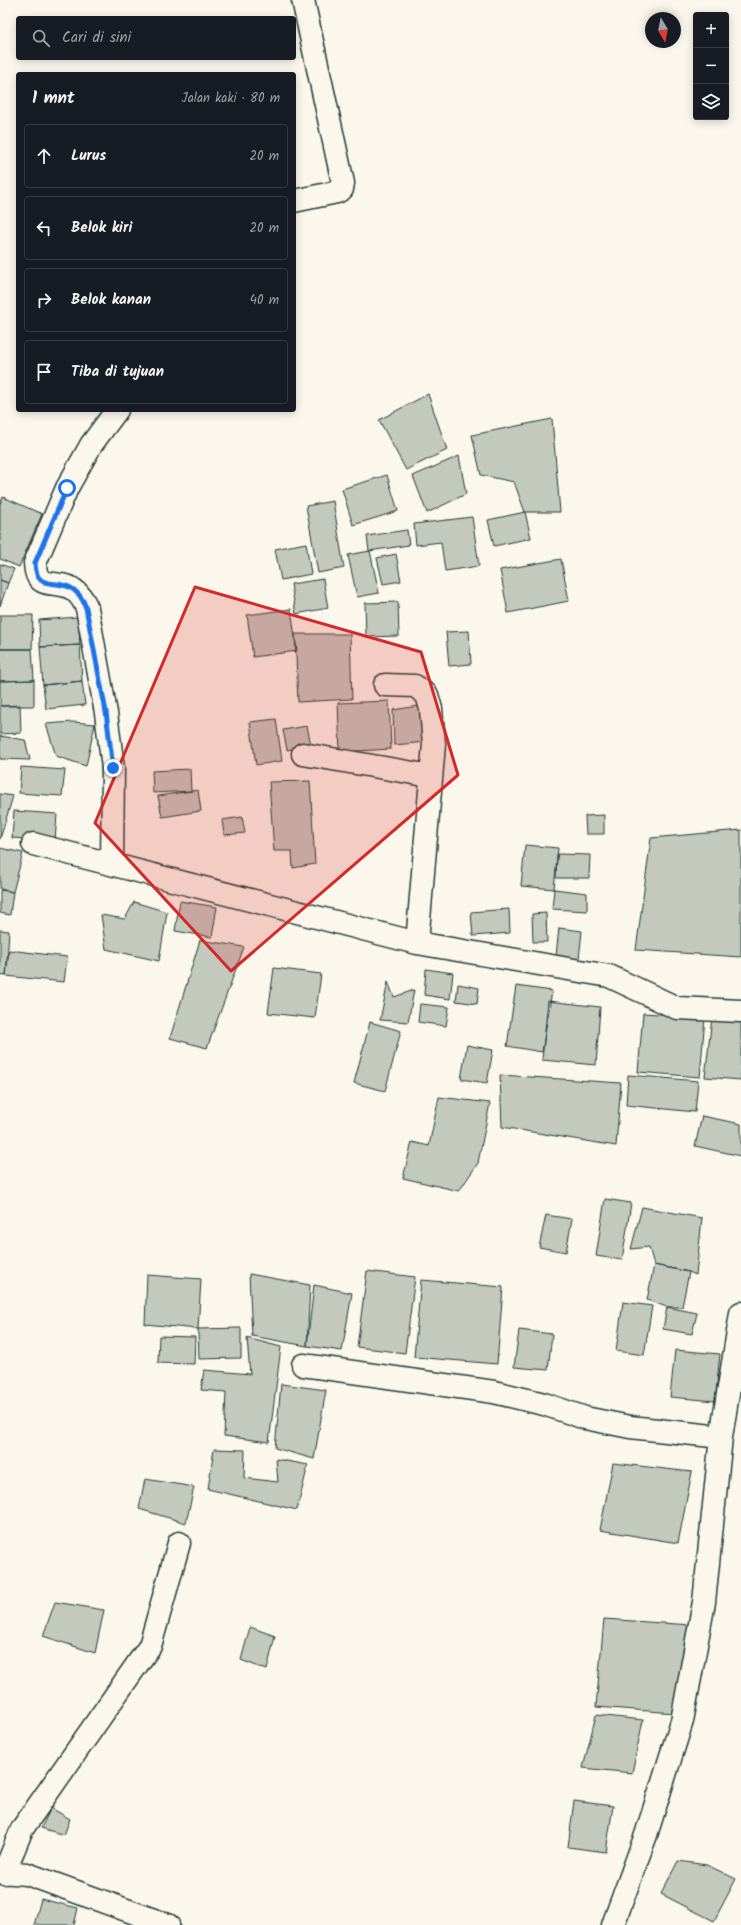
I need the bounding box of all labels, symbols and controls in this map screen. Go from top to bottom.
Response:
north arrow [645,12,681,48]
map controls [693,12,729,120]
button: + [693,12,729,48]
search box [16,16,296,60]
text: Cari di sini [62,26,131,50]
icon: search [30,27,52,49]
button: − [693,48,729,84]
button: layers [693,84,729,120]
text: 1 mnt [32,85,75,112]
text: Jalan kaki · 80 m [182,88,280,109]
text: Lurus [71,144,106,168]
icon: ahead [33,145,55,167]
text: 20 m [249,146,279,167]
text: Belok kiri [71,216,132,240]
icon: left [33,217,55,239]
text: 20 m [249,218,279,239]
text: Belok kanan [71,288,151,312]
icon: right [33,289,55,311]
text: 40 m [250,290,279,311]
text: Tiba di tujuan [71,360,164,384]
icon: arrive [33,361,55,383]
route start [58,479,76,497]
route end [104,759,122,777]

